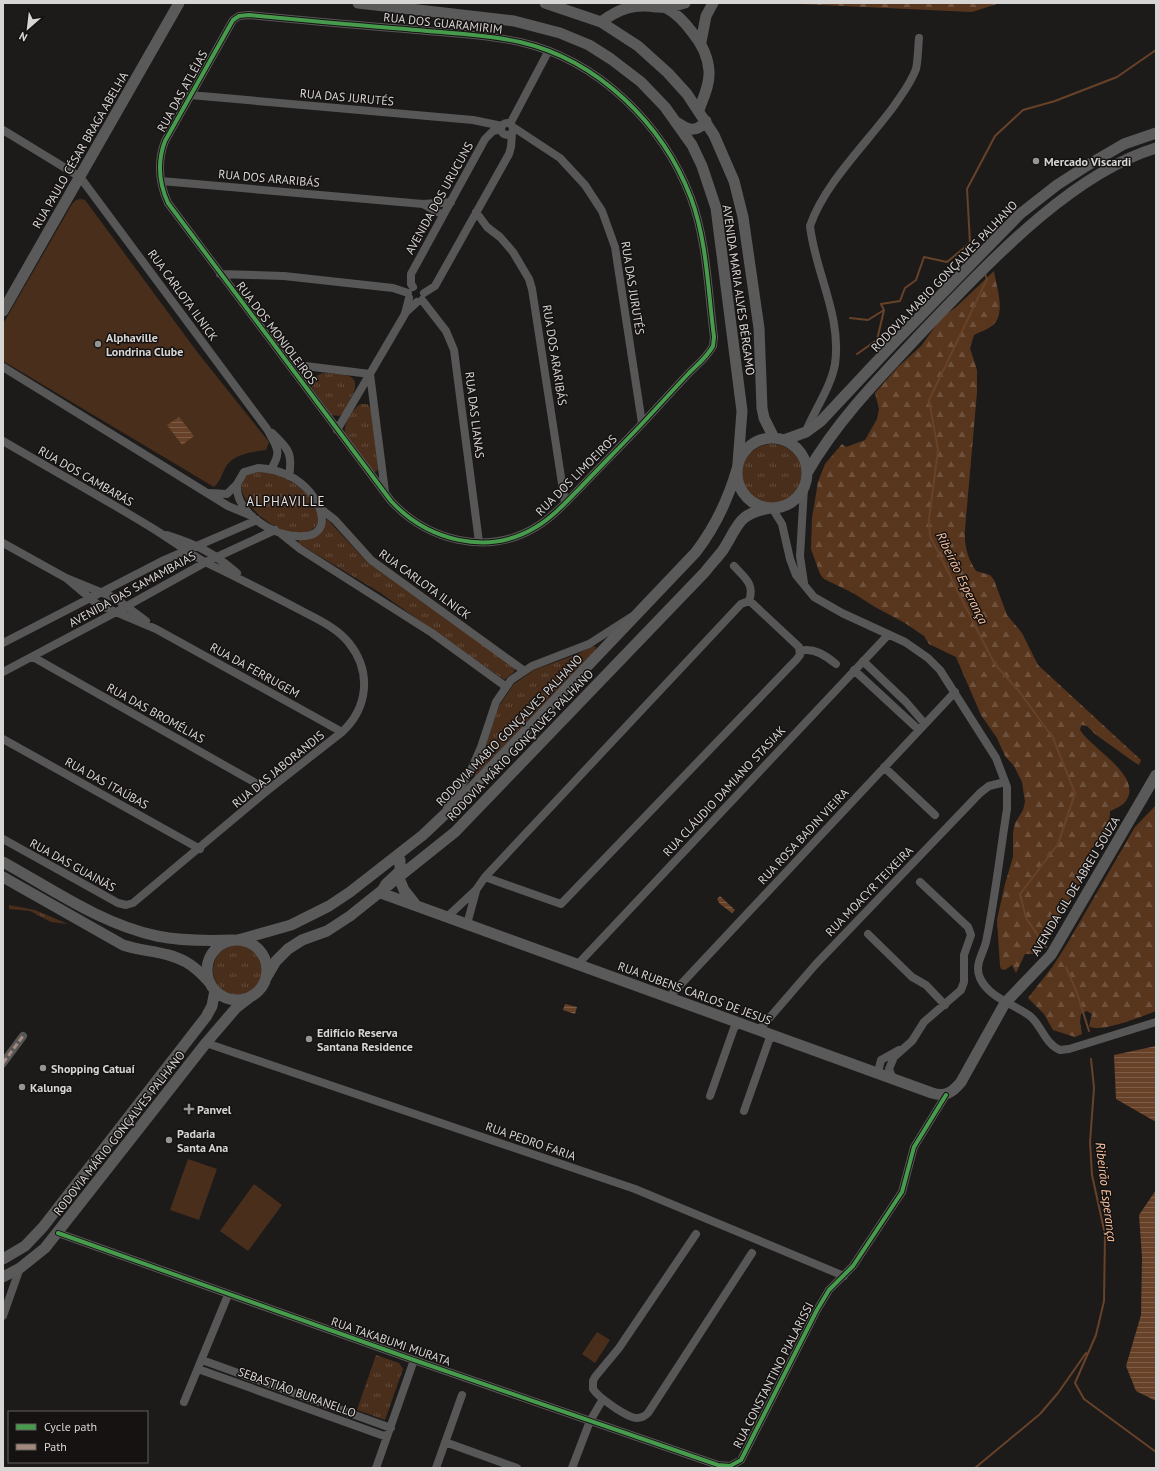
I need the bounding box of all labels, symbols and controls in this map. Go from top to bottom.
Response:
north arrow [8,8,48,48]
street label: RUA DOS GUARAMIRIM [383,9,503,37]
text: N [17,29,30,45]
street label: RUA DAS ATLÉIAS [153,48,211,134]
street label: RUA PAULO CÉSAR BRAGA ABELHA [29,69,131,231]
street label: RUA DAS JURUTÉS [299,85,395,109]
street label: AVENIDA DOS URUCUNS [402,139,476,257]
place label: Mercado Viscardi [1044,154,1131,169]
marker: Mercado Viscardi [1031,156,1041,166]
street label: RUA DOS ARARIBÁS [218,166,320,190]
street label: RODOVIA MABIO GONÇALVES PALHANO [868,197,1020,355]
street label: AVENIDA MARIA ALVES BÉRGAMO [720,204,758,376]
street label: RUA DAS JURUTÉS [618,240,648,336]
street label: RUA CARLOTA ILNICK [145,246,221,344]
street label: RUA DOS MONJOLEIROS [233,279,321,387]
street label: RUA DOS ARARIBÁS [540,304,570,406]
place label: Alphaville Londrina Clube [106,330,183,359]
marker: Alphaville Londrina Clube [93,339,103,349]
street label: RUA DAS LIANAS [462,371,488,459]
street label: RUA DOS LIMOEIROS [532,431,620,519]
street label: RUA DOS CAMBARÁS [36,443,136,509]
district label: ALPHAVILLE [247,493,325,510]
water label: Ribeirão Esperança [932,529,992,627]
street label: RUA CARLOTA ILNICK [376,546,474,622]
street label: AVENIDA DAS SAMAMBAIAS [66,548,198,630]
street label: RUA DA FERRUGEM [208,639,302,701]
street label: RODOVIA MABIO GONÇALVES PALHANO [433,651,585,809]
street label: RODOVIA MÁRIO GONÇALVES PALHANO [444,666,596,824]
street label: RUA DAS BROMÉLIAS [104,680,208,746]
street label: RUA CLÁUDIO DAMIANO STASIAK [660,723,788,859]
street label: RUA DAS JABORANDIS [229,727,327,811]
street label: RUA DAS ITAÚBAS [63,754,151,812]
street label: RUA ROSA BADIN VIEIRA [755,785,851,887]
street label: AVENIDA GIL DE ABREU SOUZA [1027,814,1123,958]
street label: RUA DAS GUAINÃS [27,835,119,895]
street label: RUA MOACYR TEIXEIRA [822,843,916,939]
street label: RUA RUBENS CARLOS DE JESUS [616,958,774,1028]
place label: Edifício Reserva Santana Residence [317,1025,413,1054]
marker: Edifício Reserva Santana Residence [304,1034,314,1044]
street label: RODOVIA MÁRIO GONÇALVES PALHANO [50,1048,188,1218]
place label: Shopping Catuaí [51,1061,136,1076]
marker: Shopping Catuaí [38,1063,48,1073]
place label: Kalunga [30,1080,72,1095]
marker: Kalunga [17,1082,27,1092]
place label: Panvel [197,1102,232,1117]
marker: Panvel [184,1104,194,1114]
street label: RUA PEDRO FARIA [484,1119,578,1163]
place label: Padaria Santa Ana [177,1126,228,1155]
marker: Padaria Santa Ana [164,1135,174,1145]
water label: Ribeirão Esperança [1091,1141,1121,1244]
street label: RUA CONSTANTINO PIALARISSI [730,1299,816,1451]
street label: RUA TAKABUMI MURATA [329,1313,453,1369]
street label: SEBASTIÃO BURANELLO [236,1364,358,1420]
legend [8,1411,148,1463]
text: Cycle path [44,1419,97,1434]
text: Path [44,1439,67,1454]

